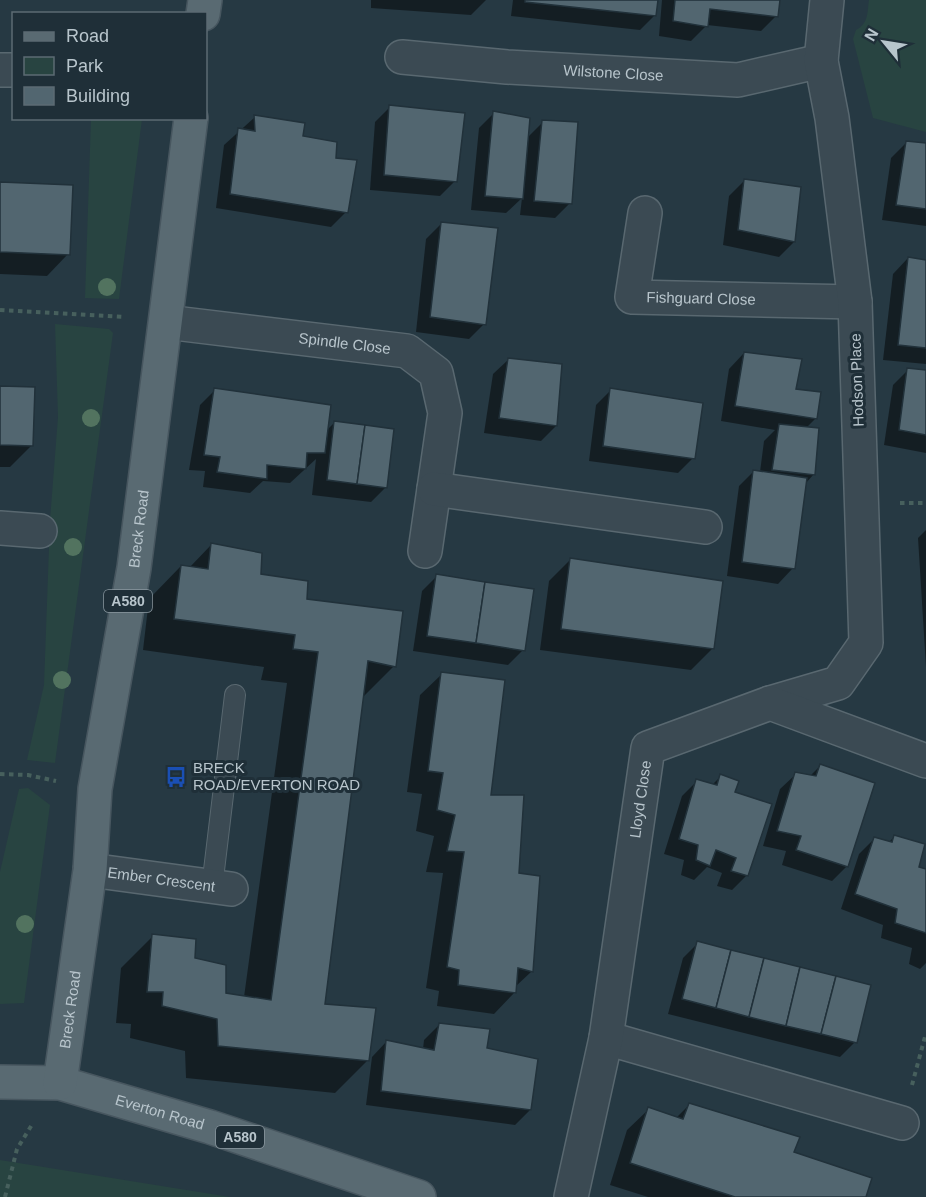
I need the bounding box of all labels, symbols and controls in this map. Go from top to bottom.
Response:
legend [12,12,207,120]
north arrow [854,12,914,72]
text: N [861,25,882,44]
text: Road [66,26,109,46]
text: Park [66,56,104,76]
street label: Wilstone Close [563,61,664,84]
text: Building [66,86,130,106]
street label: Fishguard Close [646,288,756,308]
street label: Spindle Close [298,329,392,357]
street label: Hodson Place [846,333,867,427]
street label: Breck Road [125,489,152,569]
road number: A580 [104,590,152,612]
place label: BRECK ROAD/EVERTON ROAD [193,759,360,793]
street label: Lloyd Close [626,759,654,839]
bus stop icon: BRECK ROAD/EVERTON ROAD [164,765,188,789]
street label: Ember Crescent [107,863,217,895]
street label: Breck Road [56,970,84,1050]
street label: Everton Road [114,1091,206,1133]
road number: A580 [216,1126,264,1148]

